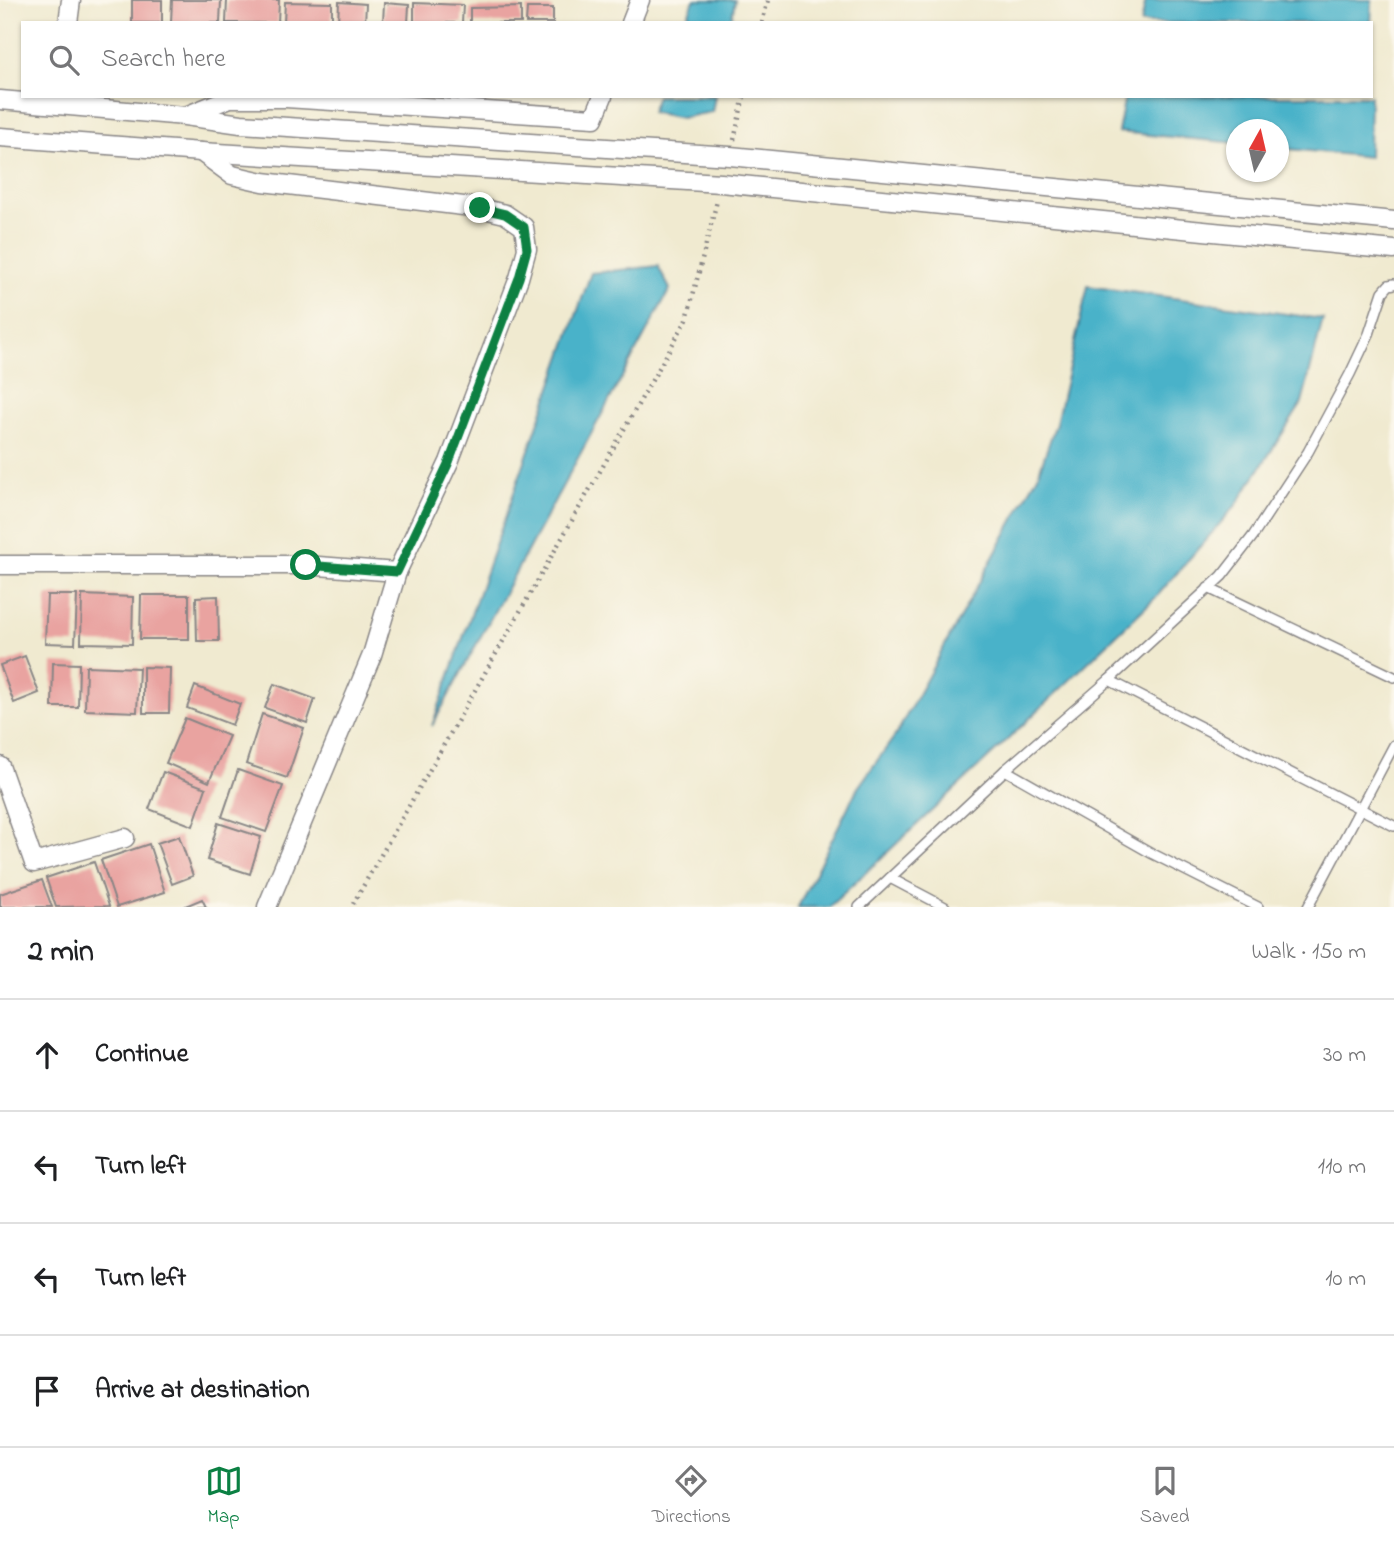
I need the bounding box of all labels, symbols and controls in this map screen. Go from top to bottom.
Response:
search box [21,21,1373,98]
icon: search [45,41,83,79]
text: Search here [101,41,226,79]
north arrow [1226,119,1289,182]
route end [464,192,495,223]
route start [290,549,321,580]
text: 2 min [28,931,94,975]
text: Walk · 150 m [1251,936,1366,969]
icon: ahead [28,1036,66,1074]
text: Continue [95,1036,188,1074]
text: 30 m [1323,1039,1366,1072]
icon: left [28,1148,66,1186]
text: Turn left [95,1148,186,1186]
text: 110 m [1318,1151,1366,1184]
icon: left [28,1260,66,1298]
text: Turn left [95,1260,186,1298]
text: 10 m [1325,1263,1366,1296]
icon: arrive [28,1372,66,1410]
text: Arrive at destination [95,1372,310,1410]
tab: Map [205,1462,243,1531]
tab: Directions [652,1462,731,1531]
tab: Saved [1140,1462,1189,1531]

